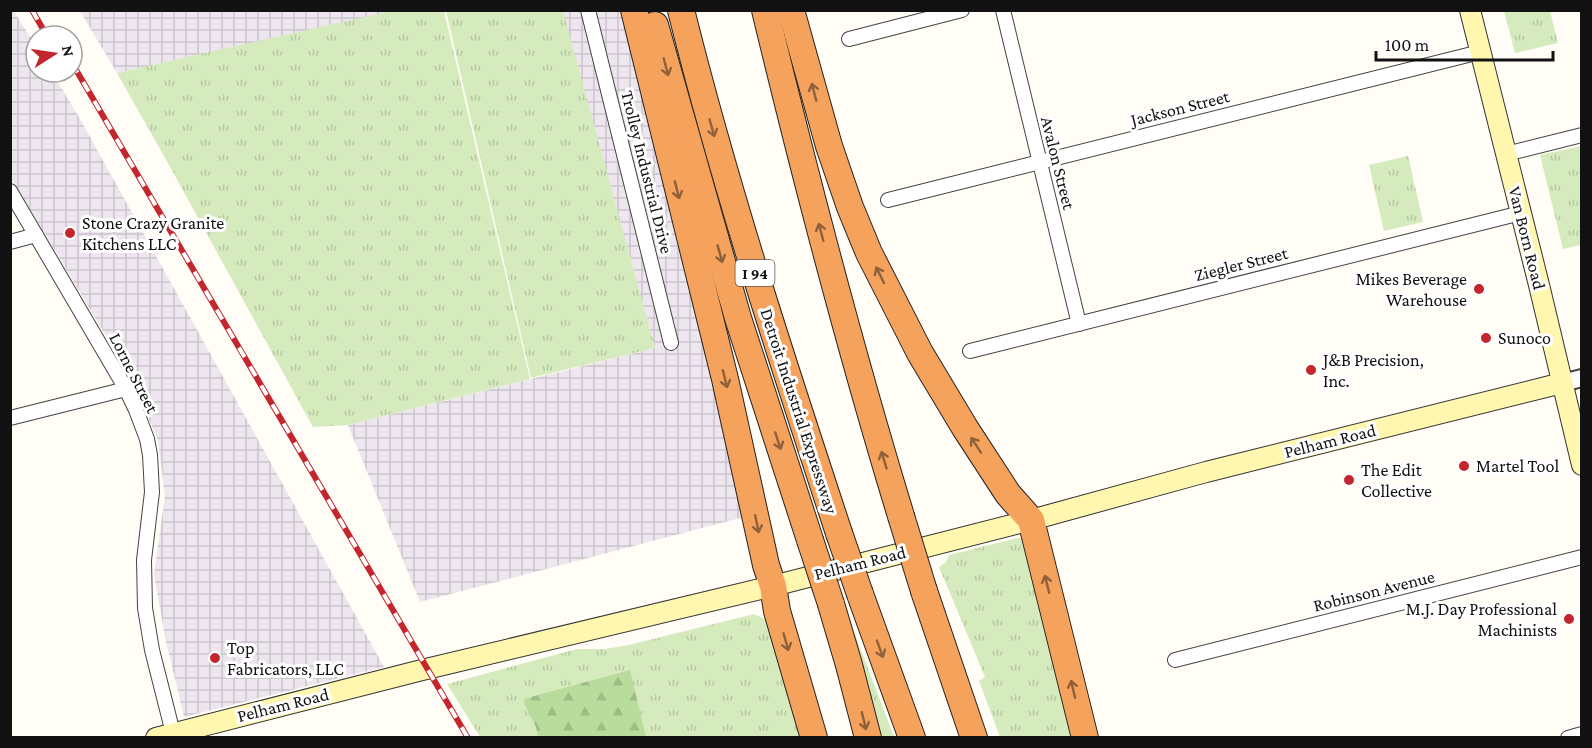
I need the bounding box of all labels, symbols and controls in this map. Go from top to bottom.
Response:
north arrow [24,24,84,84]
scale bar [1376,24,1553,62]
text: 100 m [1385,35,1430,55]
text: N [59,44,78,58]
one-way arrow [661,57,672,76]
one-way arrow [807,83,819,102]
street label: Jackson Street [1127,86,1232,130]
street label: Trolley Industrial Drive [617,88,677,256]
street label: Avalon Street [1037,114,1079,213]
one-way arrow [707,118,719,137]
one-way arrow [672,180,684,199]
street label: Van Born Road [1505,184,1550,292]
place label: Stone Crazy Granite Kitchens LLC [82,213,224,254]
one-way arrow [815,223,826,242]
marker: Stone Crazy Granite Kitchens LLC [63,226,77,240]
street label: Ziegler Street [1192,243,1291,285]
one-way arrow [714,245,726,264]
road number: I 94 [736,260,774,286]
one-way arrow [873,267,885,285]
place label: Mikes Beverage Warehouse [1356,269,1467,310]
marker: Mikes Beverage Warehouse [1472,282,1486,296]
street label: Detroit Industrial Expressway [756,306,842,517]
place label: Sunoco [1498,328,1551,348]
street label: Lorne Street [105,330,163,417]
marker: Sunoco [1479,331,1493,345]
place label: J&B Precision, Inc. [1321,350,1424,391]
marker: J&B Precision, Inc. [1304,363,1318,377]
one-way arrow [719,369,731,388]
street label: Pelham Road [1282,420,1378,462]
one-way arrow [773,431,784,450]
one-way arrow [970,437,982,454]
one-way arrow [878,451,889,470]
place label: Martel Tool [1476,456,1559,476]
marker: Martel Tool [1457,459,1471,473]
place label: The Edit Collective [1361,460,1432,501]
marker: The Edit Collective [1342,473,1356,487]
one-way arrow [752,513,763,533]
street label: Pelham Road [812,542,908,584]
street label: Robinson Avenue [1311,566,1437,616]
one-way arrow [1041,575,1053,594]
place label: M.J. Day Professional Machinists [1406,599,1557,640]
marker: M.J. Day Professional Machinists [1562,612,1576,626]
one-way arrow [781,633,792,652]
place label: Top Fabricators, LLC [227,638,344,679]
one-way arrow [875,639,886,658]
marker: Top Fabricators, LLC [208,651,222,665]
one-way arrow [1067,680,1079,699]
street label: Pelham Road [235,684,331,726]
one-way arrow [859,711,870,730]

